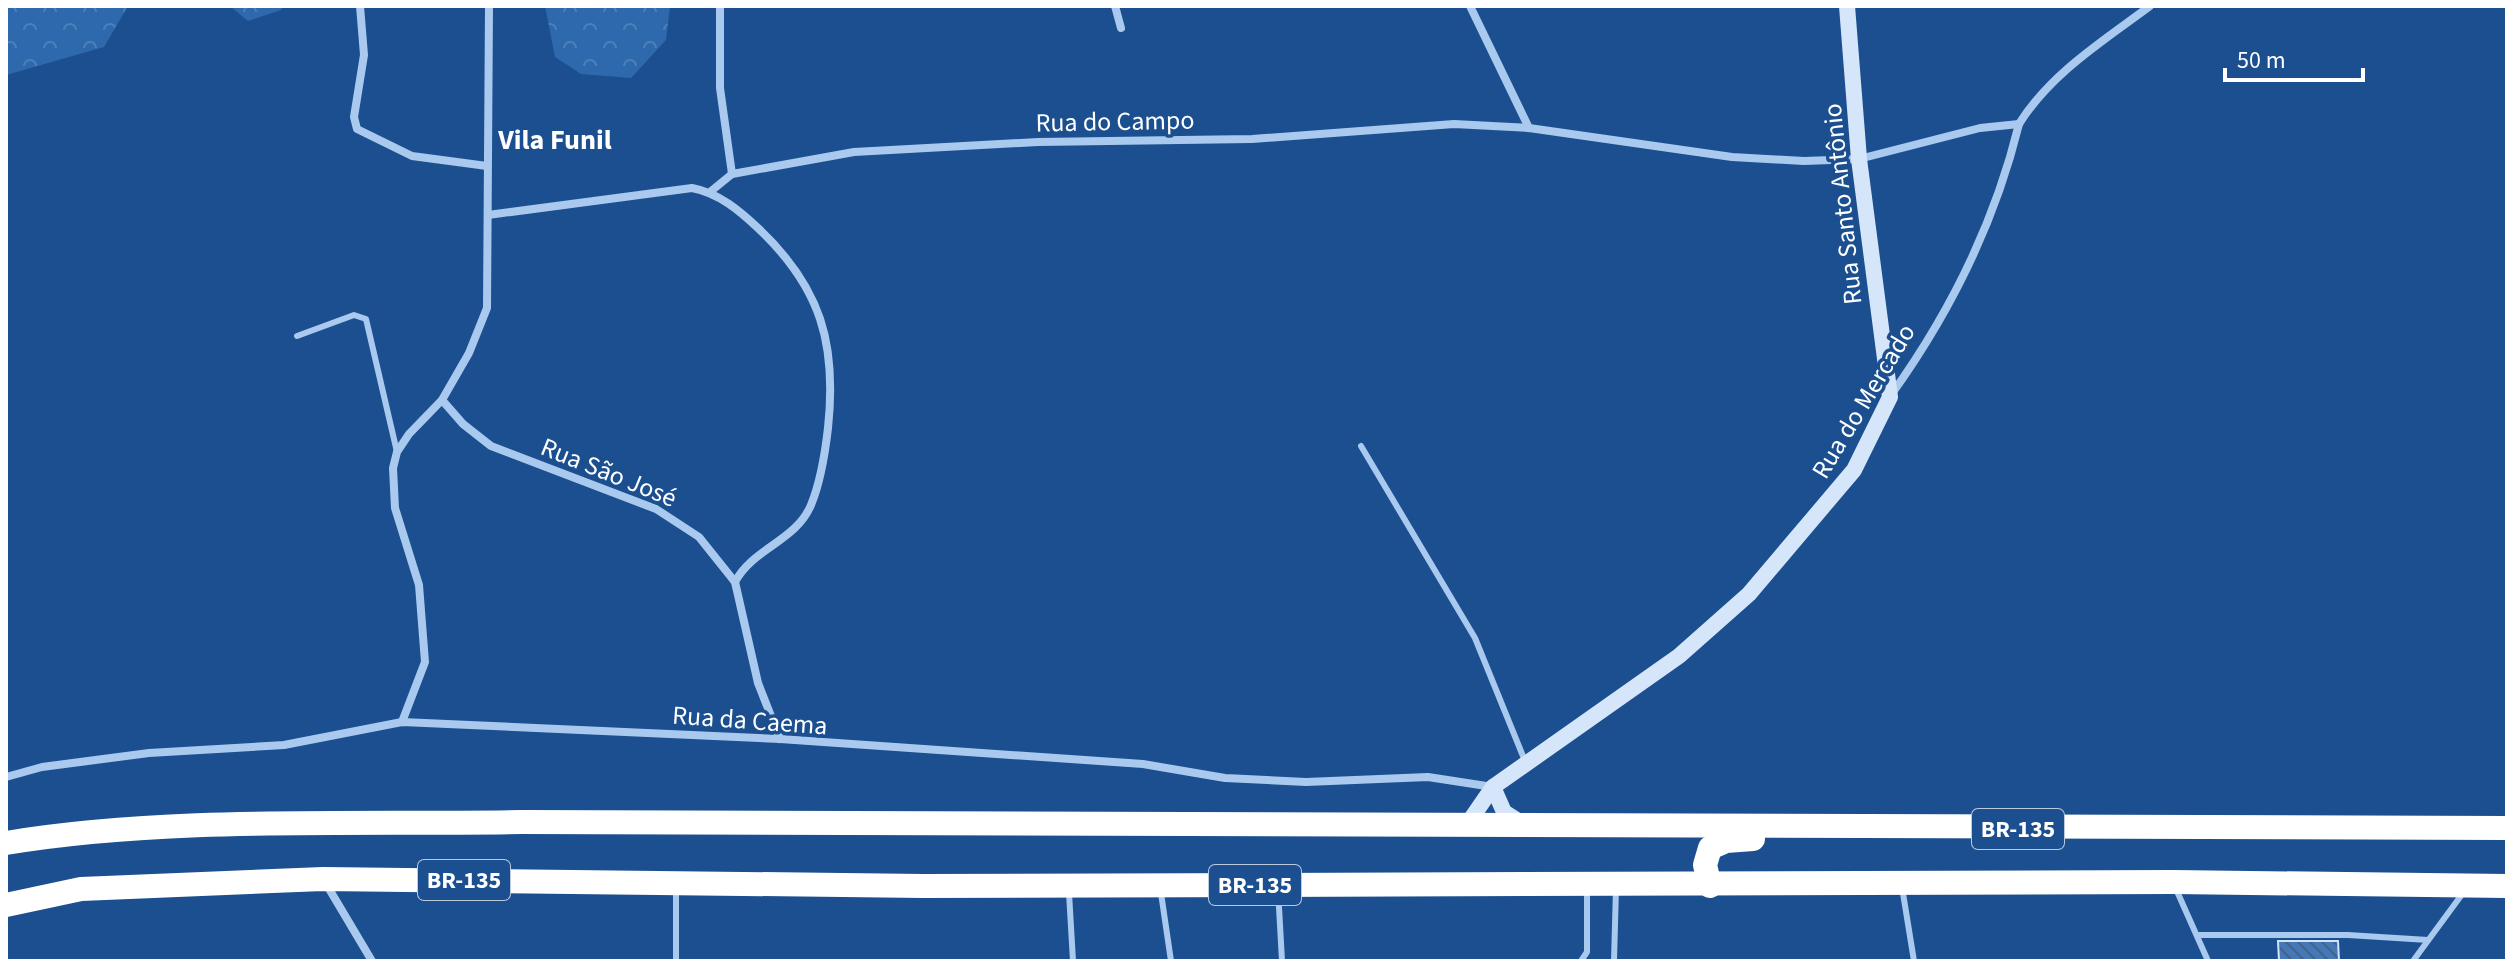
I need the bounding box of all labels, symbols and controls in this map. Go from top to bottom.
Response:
scale bar [2225,32,2363,82]
text: 50 m [2237,43,2286,78]
street label: Rua do Campo [1035,102,1195,141]
street label: Rua Santo Antônio [1814,102,1871,306]
district label: Vila Funil [497,120,612,160]
street label: Rua do Mercado [1803,317,1924,486]
street label: Rua São José [535,428,682,517]
street label: Rua da Caema [671,697,829,744]
road number: BR-135 [1972,809,2064,849]
road number: BR-135 [418,860,510,900]
road number: BR-135 [1209,865,1301,905]

